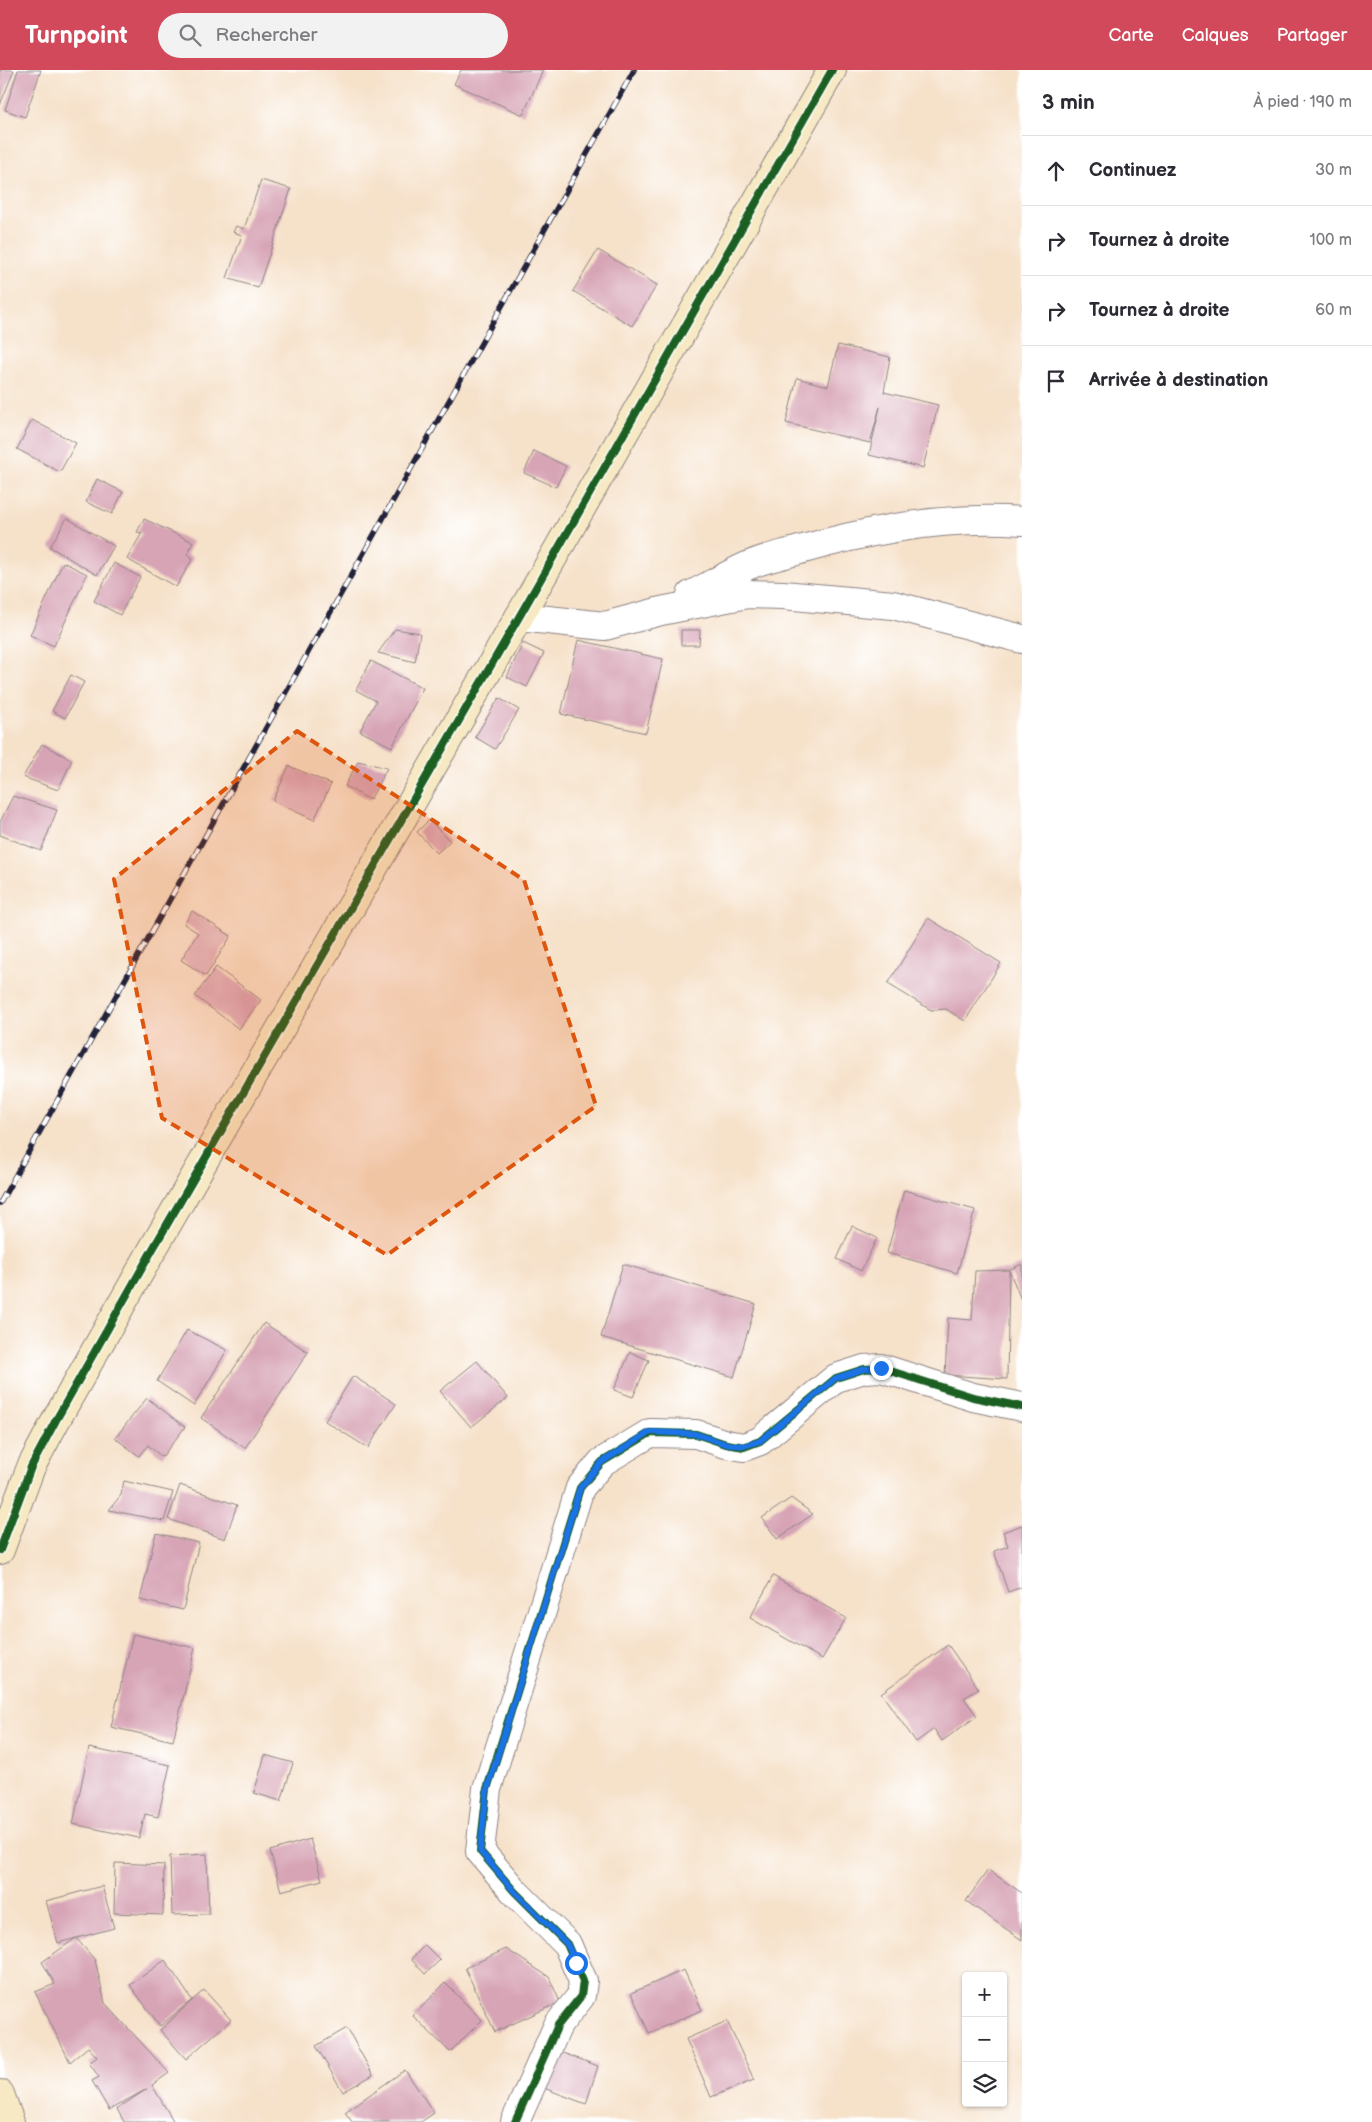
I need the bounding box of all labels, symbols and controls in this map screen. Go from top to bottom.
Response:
search box [158,13,508,58]
text: Turnpoint [25,21,128,50]
icon: search [176,21,204,49]
text: Rechercher [216,24,317,47]
text: Carte [1108,25,1154,46]
text: Calques [1182,25,1249,46]
text: Partager [1277,25,1347,46]
text: 3 min [1042,90,1095,115]
text: À pied · 190 m [1253,93,1352,112]
icon: ahead [1042,157,1070,185]
text: Continuez [1089,159,1176,182]
text: 30 m [1315,161,1352,180]
icon: right [1042,227,1070,255]
text: Tournez à droite [1089,229,1230,252]
text: 100 m [1309,231,1352,250]
icon: right [1042,297,1070,325]
text: Tournez à droite [1089,299,1230,322]
text: 60 m [1315,301,1352,320]
icon: arrive [1042,367,1070,395]
text: Arrivée à destination [1089,369,1268,392]
route end [870,1357,893,1380]
route start [565,1952,588,1975]
map controls [962,1972,1007,2107]
button: + [962,1972,1007,2017]
button: − [962,2017,1007,2062]
button: layers [962,2062,1007,2107]

